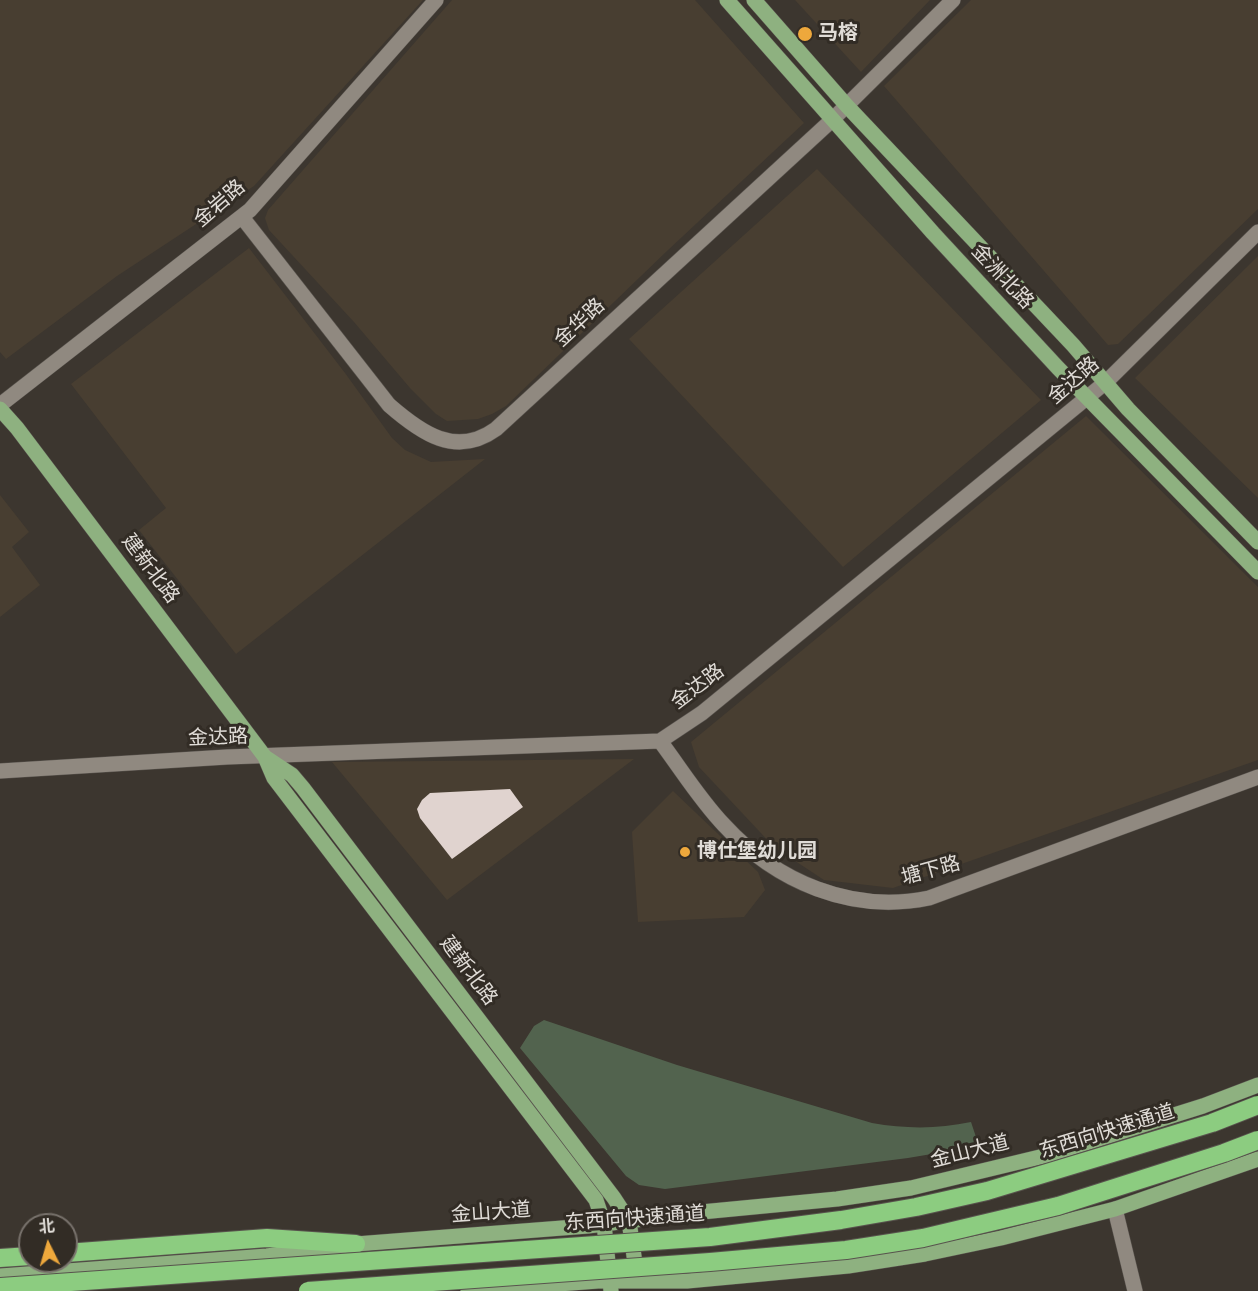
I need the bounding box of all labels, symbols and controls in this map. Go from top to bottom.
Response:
place label: 马榕 [818,22,858,46]
marker: 马榕 [796,25,814,43]
street label: 金岩路 [189,175,251,233]
street label: 金洲北路 [966,240,1038,314]
street label: 金华路 [550,294,610,352]
street label: 金达路 [1043,352,1105,410]
street label: 建新北路 [116,530,184,608]
street label: 金达路 [667,659,729,715]
street label: 金达路 [188,725,248,751]
place label: 博仕堡幼儿园 [697,840,817,864]
marker: 博仕堡幼儿园 [678,845,692,859]
street label: 塘下路 [899,852,963,890]
street label: 建新北路 [434,932,502,1010]
street label: 东西向快速通道 [1037,1100,1177,1164]
street label: 金山大道 [928,1131,1012,1173]
street label: 金山大道 [450,1198,532,1228]
street label: 东西向快速通道 [564,1202,706,1236]
north arrow [18,1213,78,1273]
text: 北 [38,1215,55,1238]

